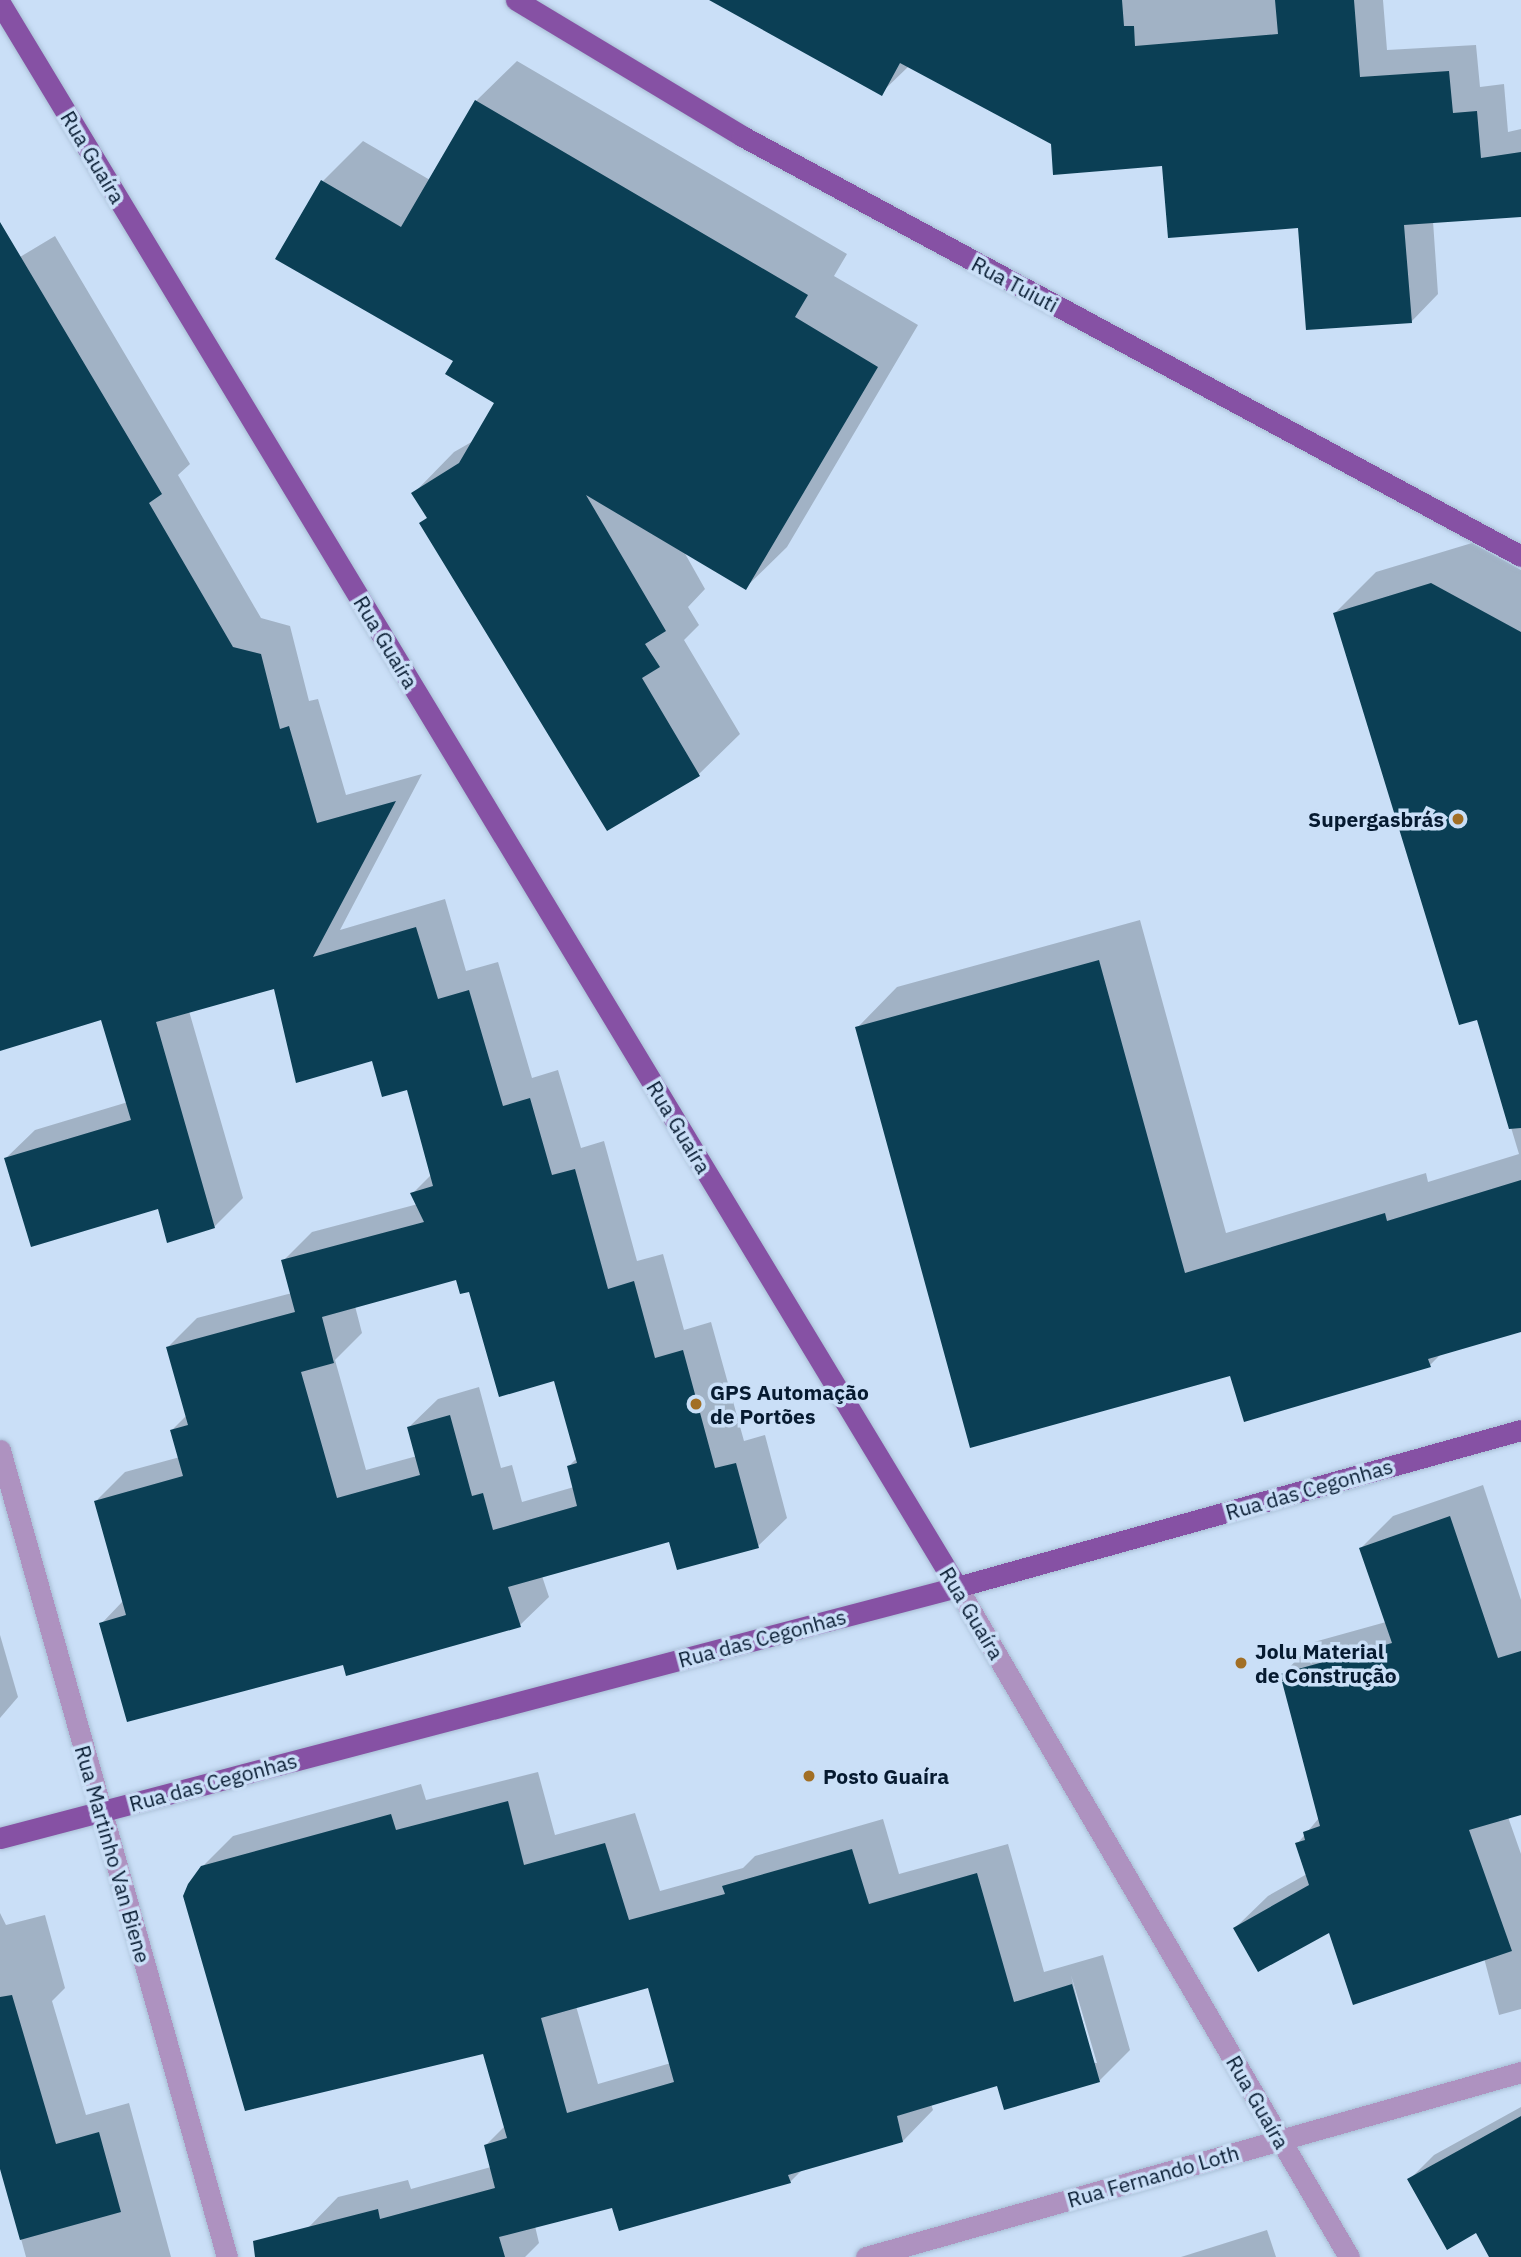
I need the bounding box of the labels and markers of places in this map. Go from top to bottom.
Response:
place label: Supergasbrás [1308,806,1444,832]
marker: Supergasbrás [1450,811,1466,827]
place label: GPS Automação de Portões [710,1379,869,1429]
marker: GPS Automação de Portões [688,1396,704,1412]
place label: Jolu Material de Construção [1255,1638,1397,1688]
marker: Jolu Material de Construção [1233,1655,1249,1671]
place label: Posto Guaíra [823,1763,949,1789]
marker: Posto Guaíra [801,1768,817,1784]

